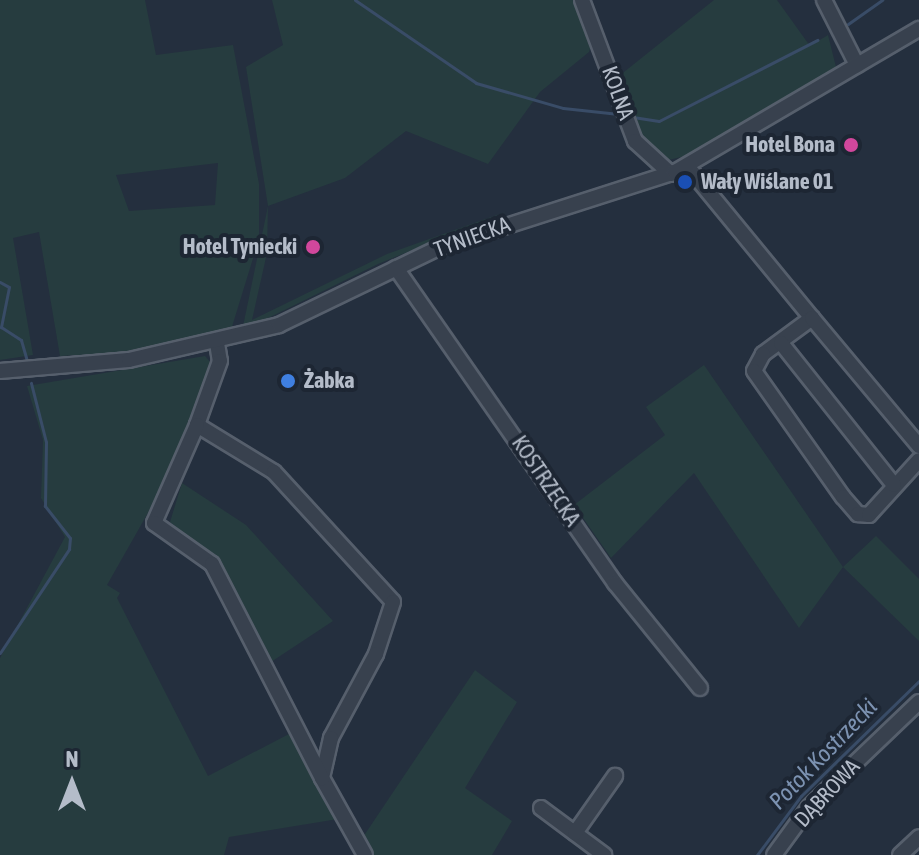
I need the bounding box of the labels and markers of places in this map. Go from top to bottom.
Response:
place label: Hotel Bona [745,132,835,158]
marker: Hotel Bona [842,136,860,154]
place label: Wały Wiślane 01 [701,169,833,195]
marker: Wały Wiślane 01 [676,173,694,191]
place label: Hotel Tyniecki [183,234,297,260]
marker: Hotel Tyniecki [304,238,322,256]
place label: Żabka [304,368,354,394]
marker: Żabka [279,372,297,390]

